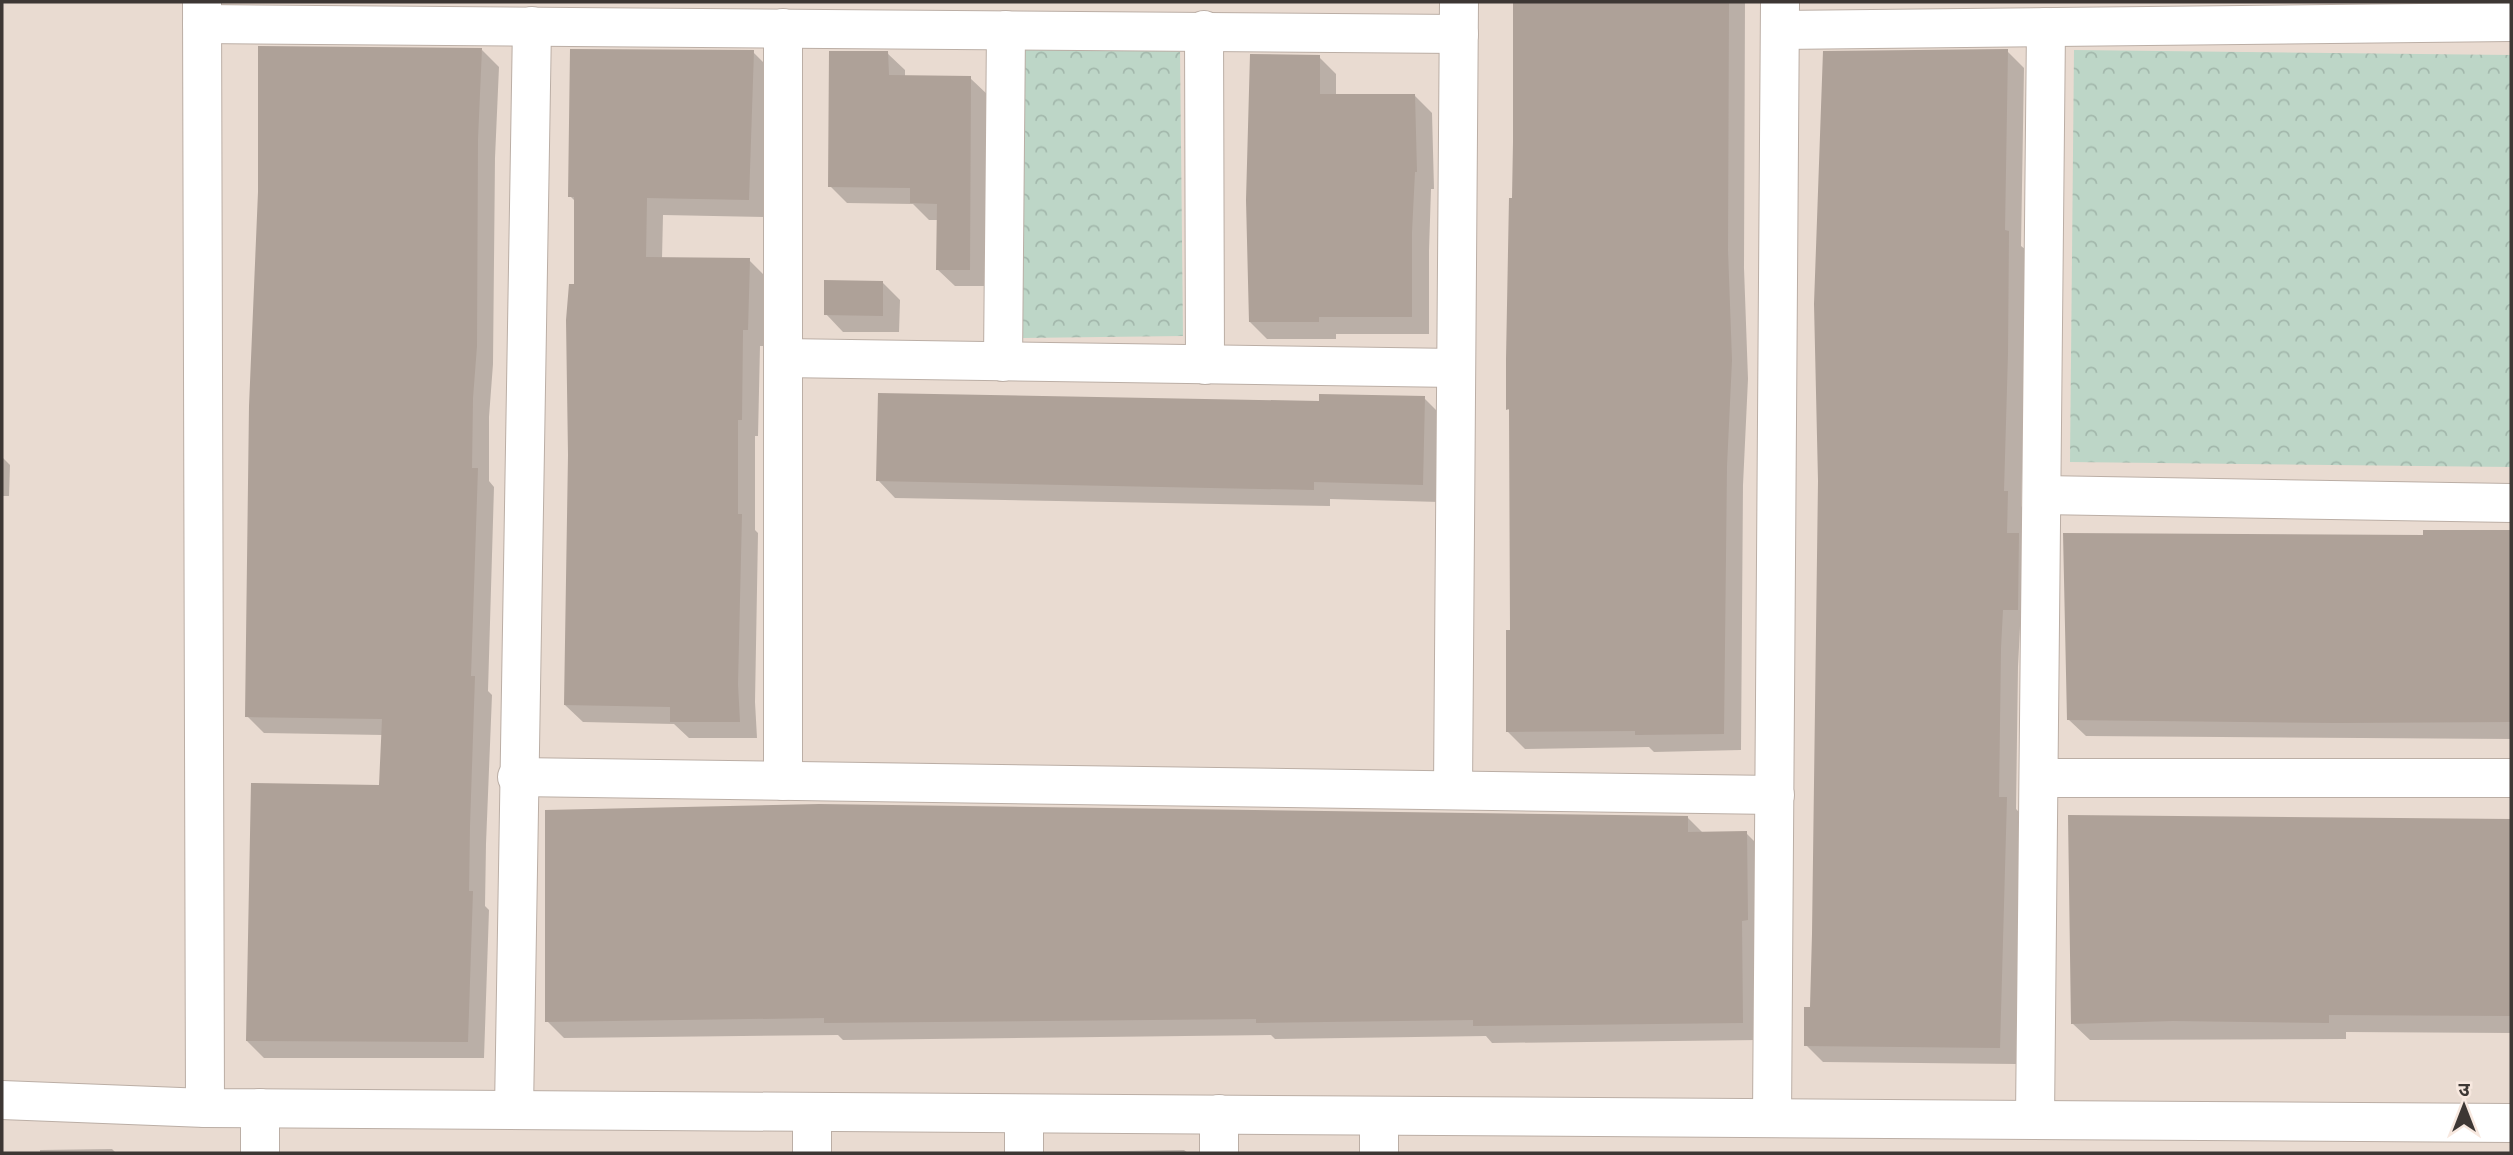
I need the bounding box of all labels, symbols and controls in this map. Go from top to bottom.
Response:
north arrow [2429,1071,2499,1141]
text: उ [2458,1076,2470,1103]

